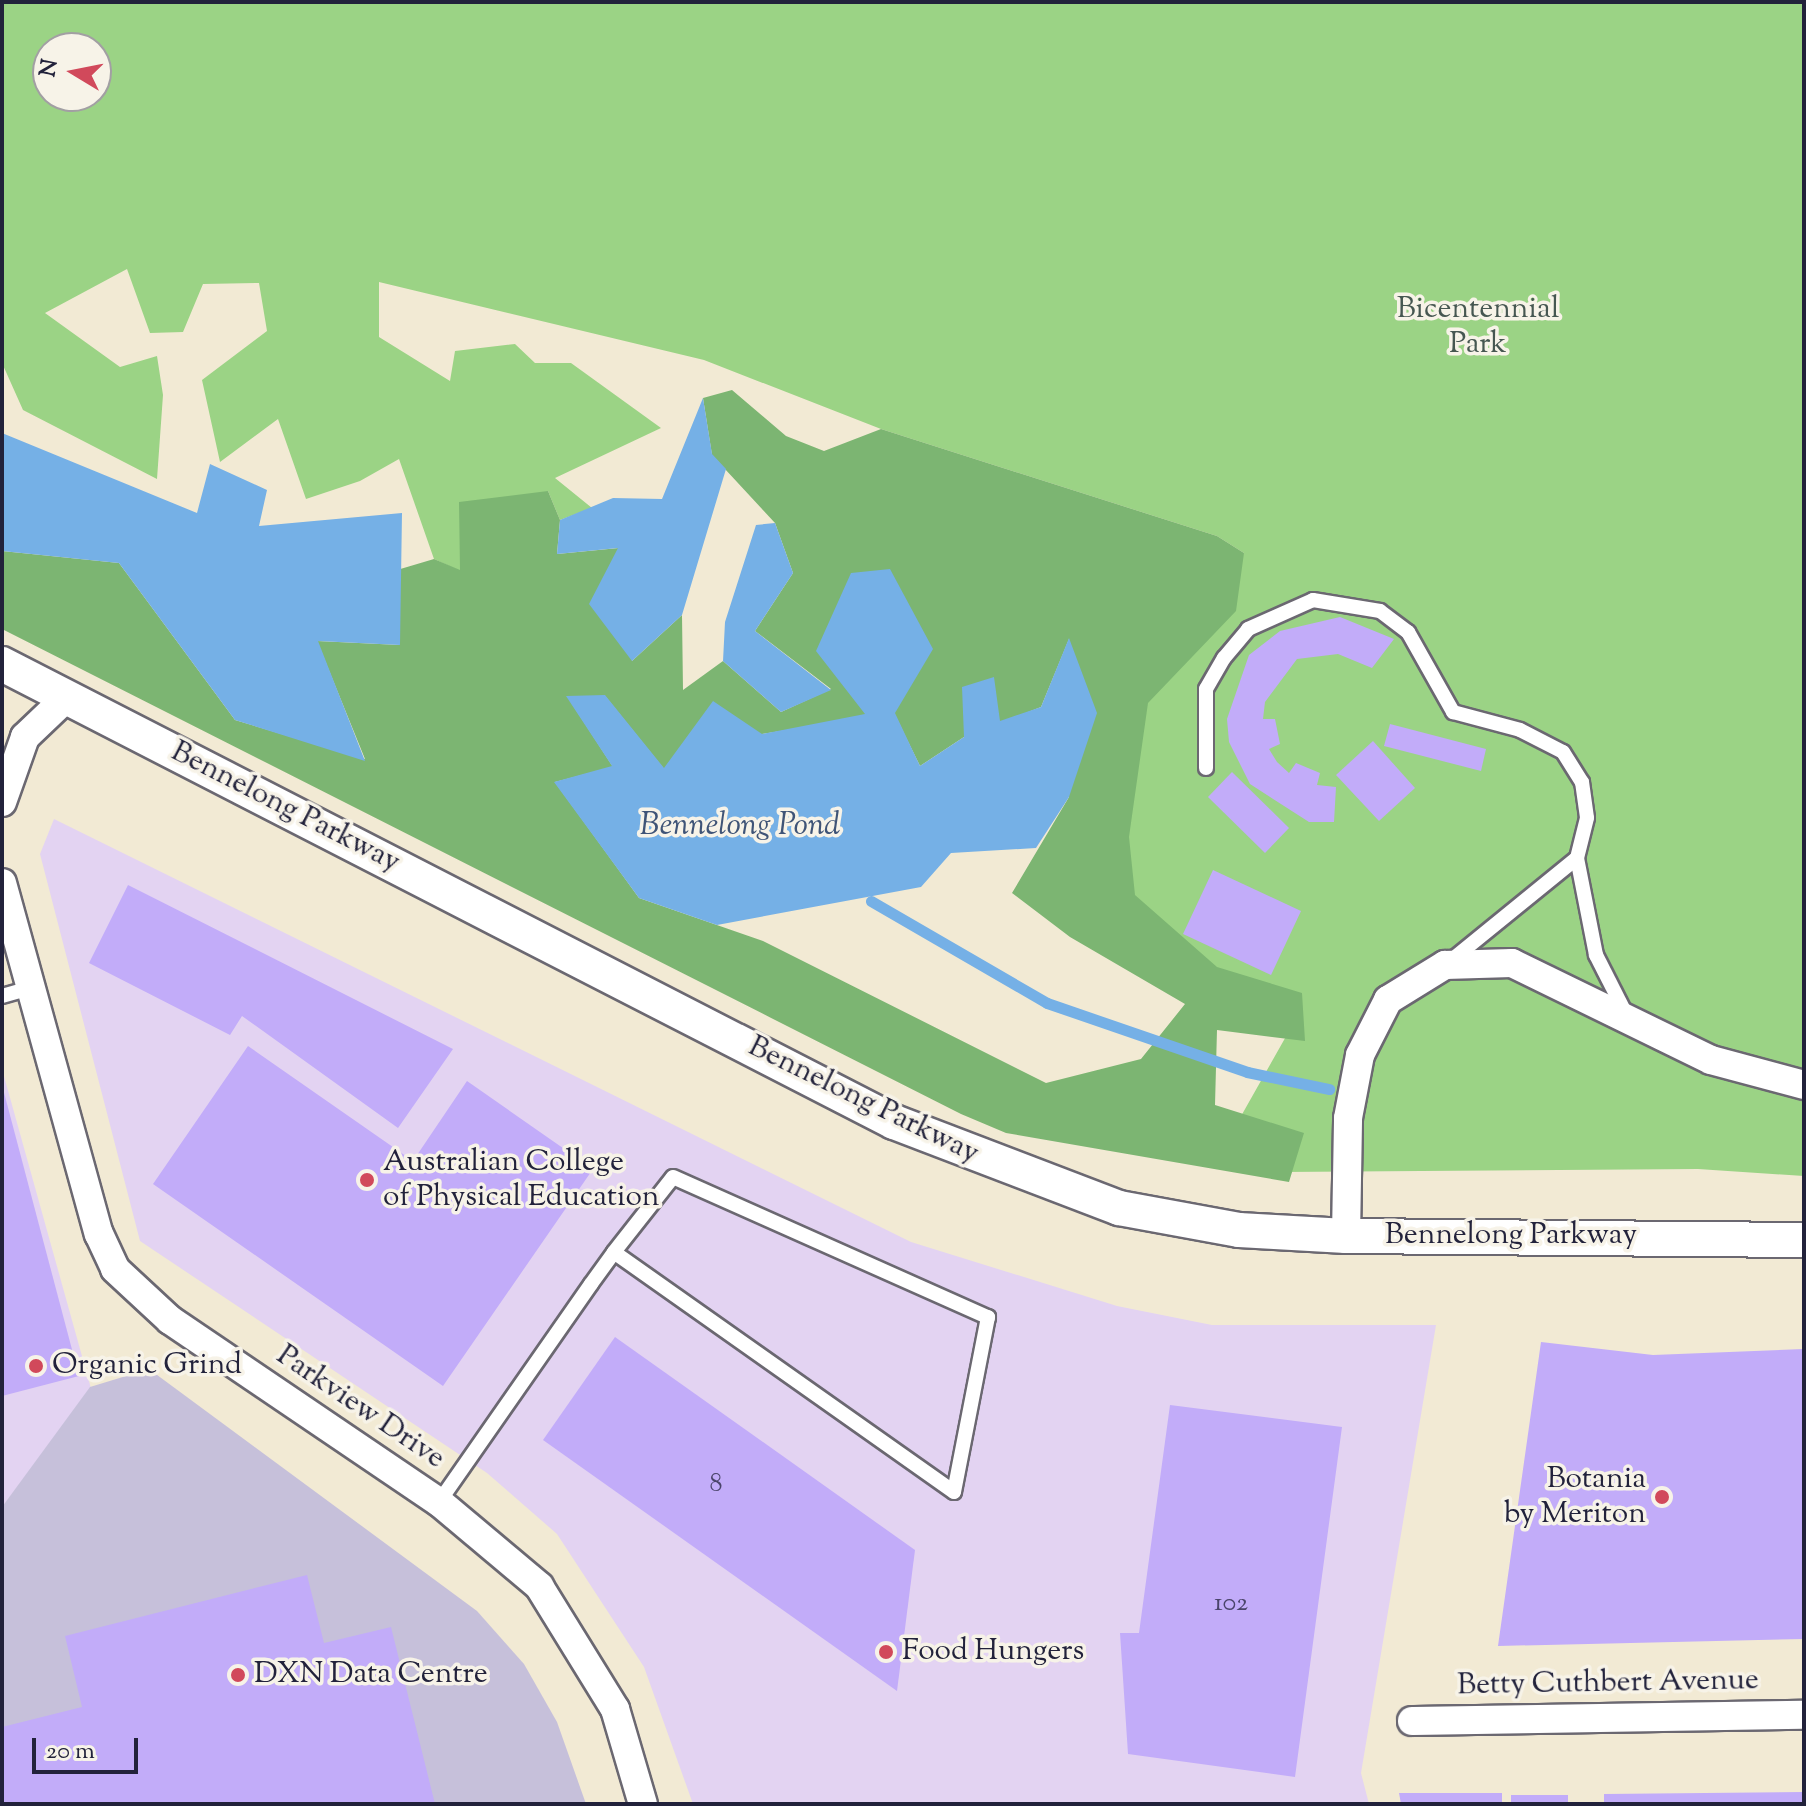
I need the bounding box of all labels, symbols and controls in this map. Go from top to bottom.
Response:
north arrow [32,32,112,112]
text: N [33,57,68,80]
park label: Bicentennial Park [1397,292,1559,362]
street label: Bennelong Parkway [164,735,406,881]
water label: Bennelong Pond [640,807,840,845]
street label: Bennelong Parkway [742,1030,984,1172]
place label: Australian College of Physical Education [383,1145,660,1216]
marker: Australian College of Physical Education [358,1171,376,1189]
street label: Bennelong Parkway [1385,1218,1637,1254]
street label: Parkview Drive [269,1338,451,1478]
place label: Organic Grind [52,1348,242,1384]
marker: Organic Grind [27,1357,45,1375]
place label: Botania by Meriton [1504,1462,1646,1532]
house number: 8 [710,1469,722,1501]
marker: Botania by Meriton [1653,1488,1671,1506]
house number: 102 [1214,1588,1248,1620]
place label: Food Hungers [902,1634,1084,1670]
marker: Food Hungers [877,1643,895,1661]
place label: DXN Data Centre [254,1657,488,1693]
street label: Betty Cuthbert Avenue [1457,1663,1759,1705]
marker: DXN Data Centre [229,1666,247,1684]
scale bar [36,1722,142,1772]
text: 20 m [46,1735,95,1769]

